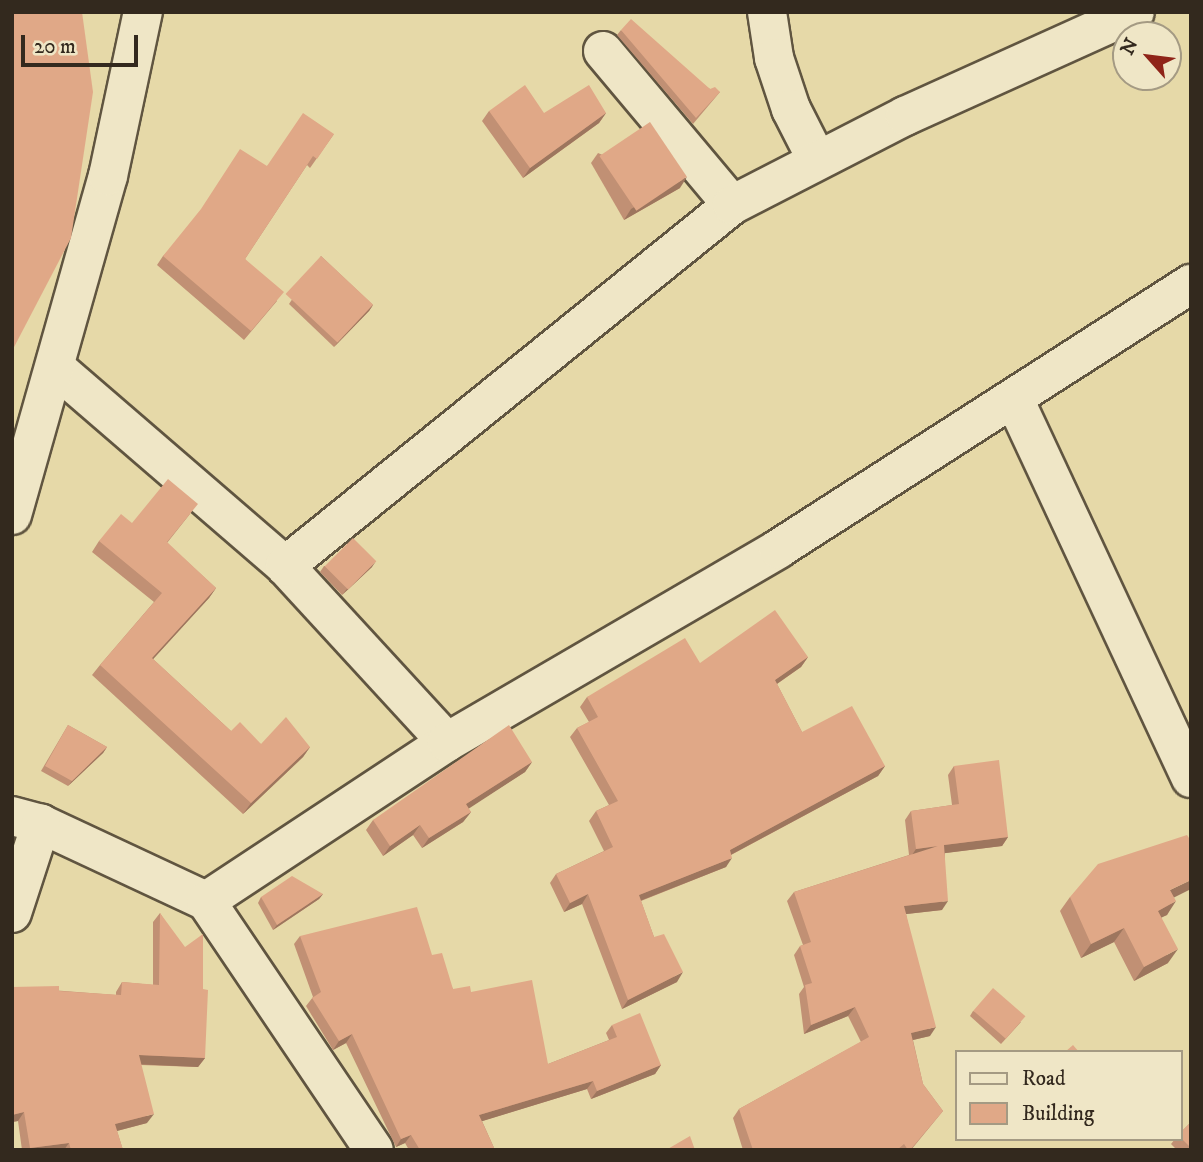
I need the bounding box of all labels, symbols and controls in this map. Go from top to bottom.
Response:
scale bar [24,21,142,65]
north arrow [1112,21,1182,91]
text: 20 m [34,34,76,60]
text: N [1116,35,1144,59]
legend [954,1050,1182,1141]
text: Road [1022,1066,1066,1092]
text: Building [1022,1101,1094,1127]

